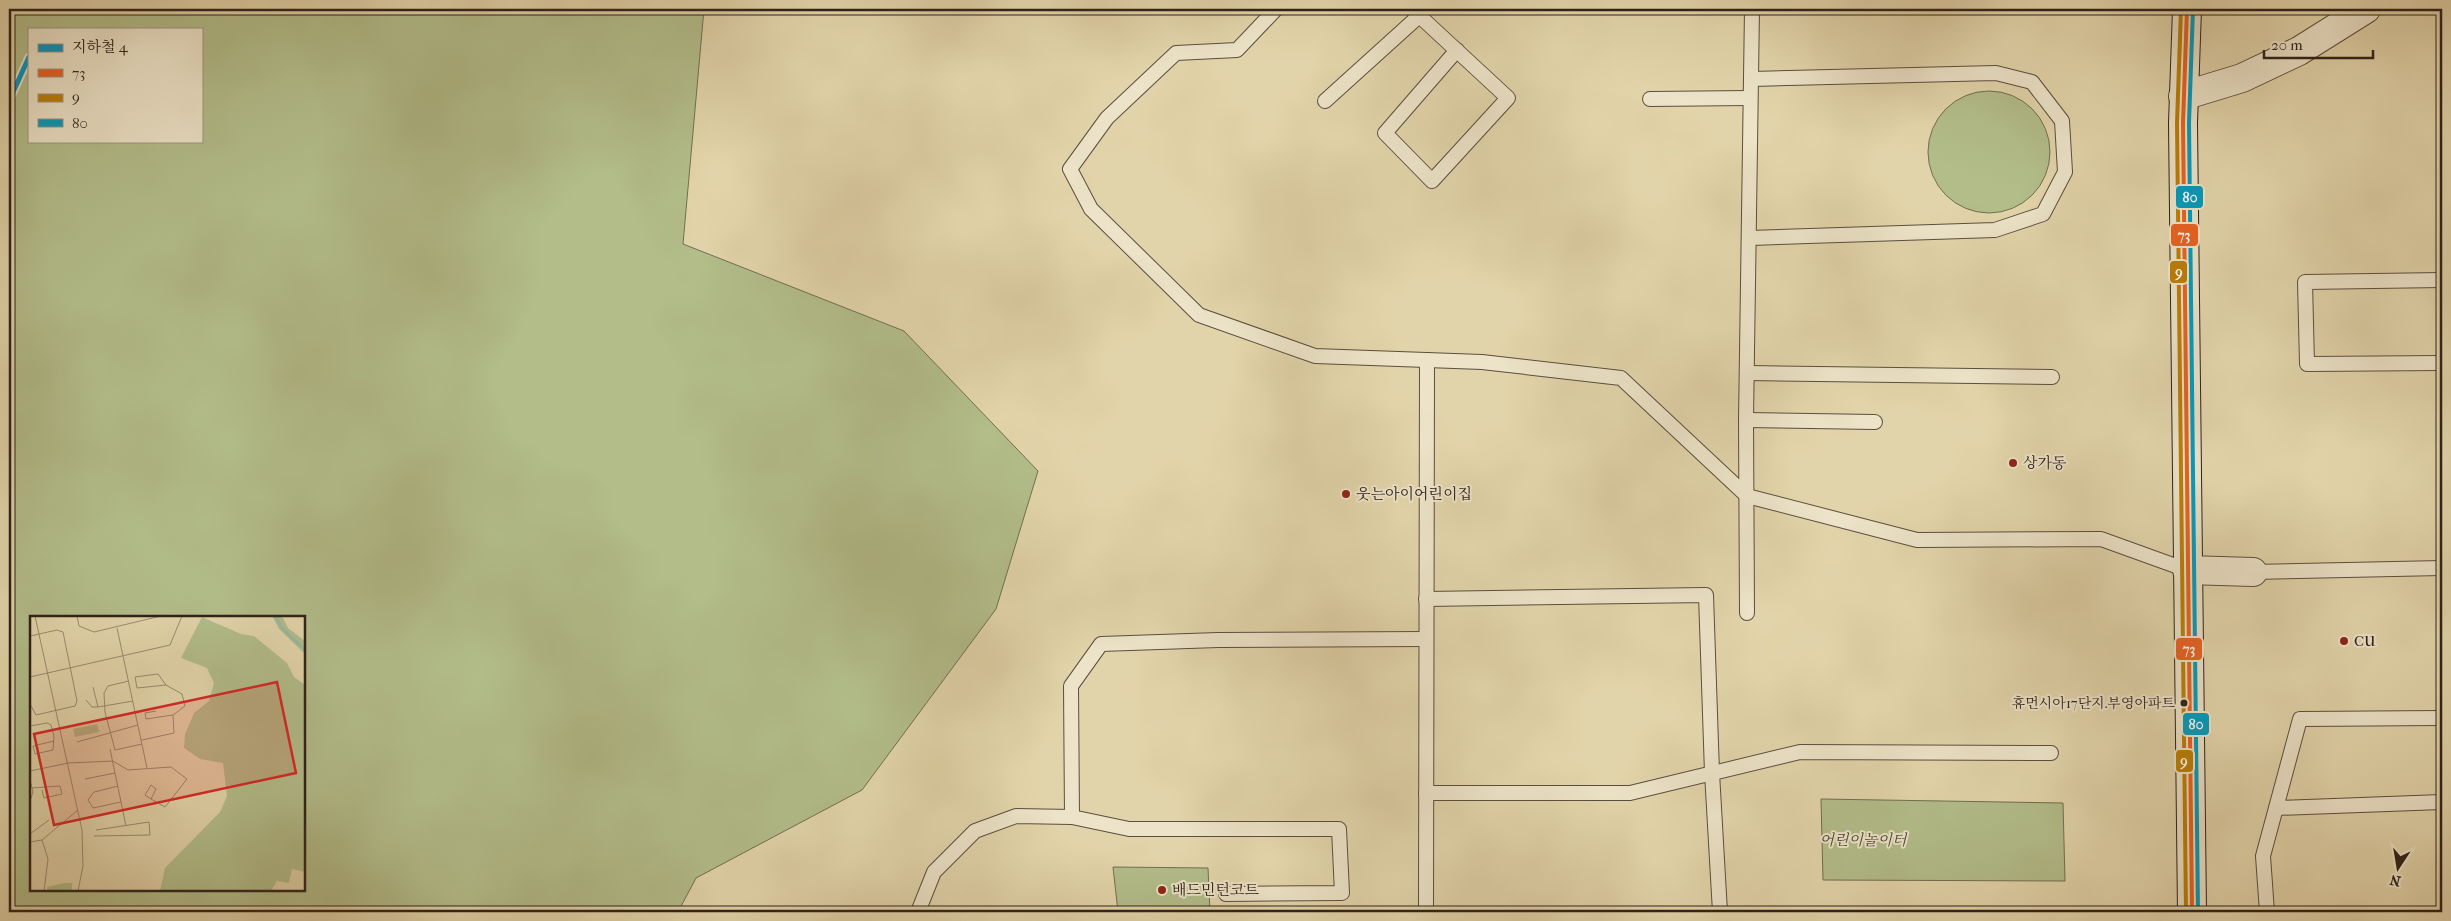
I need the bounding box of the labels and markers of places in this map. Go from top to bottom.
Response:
place label: 상가동 [2023,454,2067,472]
marker: 상가동 [2007,457,2019,469]
place label: 웃는아이어린이집 [1356,485,1472,503]
marker: 웃는아이어린이집 [1340,488,1352,500]
place label: CU [2354,632,2376,650]
marker: CU [2338,635,2350,647]
place label: 휴먼시아17단지.부영아파트 [2012,695,2175,712]
marker: 휴먼시아17단지.부영아파트 [2179,698,2189,708]
place label: 배드민턴코트 [1172,881,1259,899]
marker: 배드민턴코트 [1156,884,1168,896]

